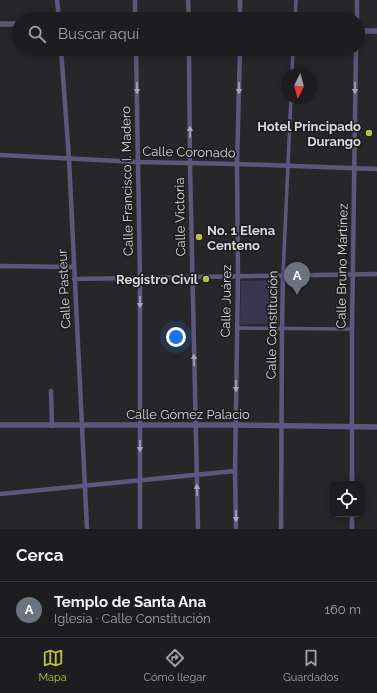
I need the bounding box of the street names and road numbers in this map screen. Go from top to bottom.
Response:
street label: Calle Francisco I. Madero [118,106,136,256]
street label: Calle Coronado [142,144,236,160]
street label: Calle Victoria [172,177,188,257]
street label: Calle Bruno Martínez [333,203,351,329]
street label: Calle Pasteur [54,248,74,329]
street label: Calle Juárez [218,264,234,338]
street label: Calle Constitución [264,270,280,380]
street label: Calle Gómez Palacio [126,407,250,422]

